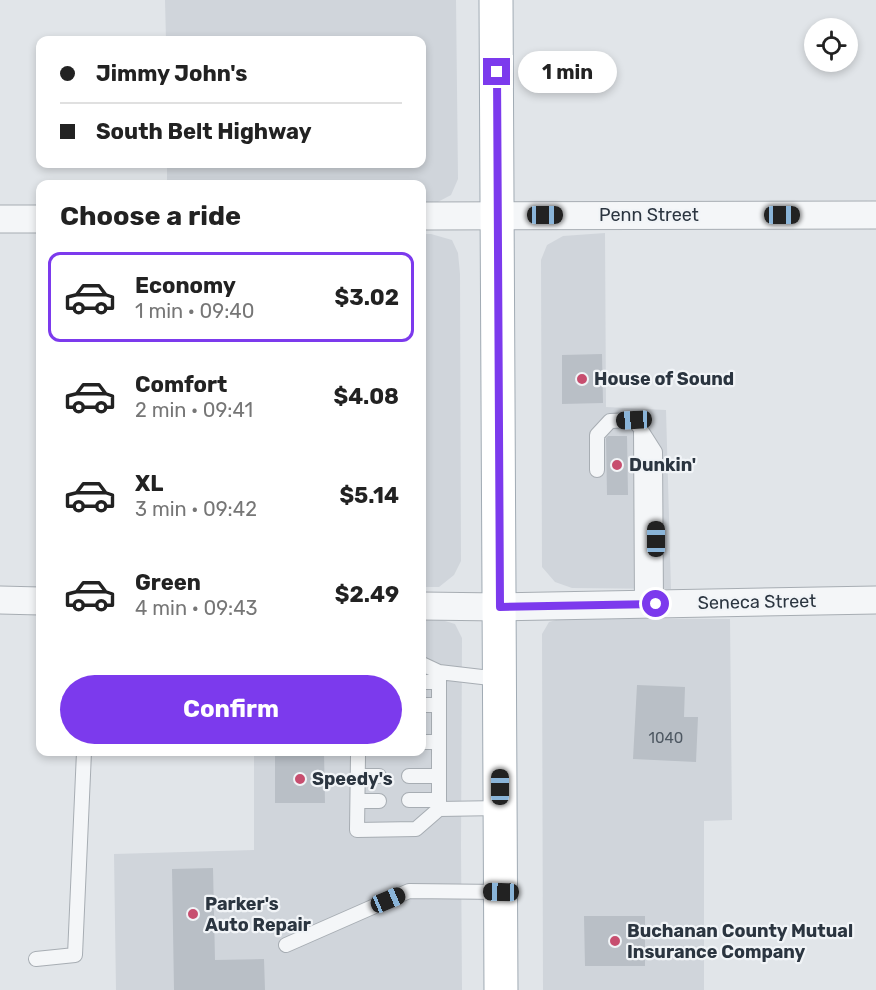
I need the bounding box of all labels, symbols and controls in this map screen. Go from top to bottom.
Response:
map controls [804,18,858,72]
button: locate [804,18,858,72]
callout: 1 min [518,51,617,93]
route end [483,58,510,85]
text: Jimmy John's [96,60,247,87]
text: 1 min [542,60,593,84]
text: South Belt Highway [96,118,312,145]
text: Choose a ride [60,200,241,232]
street label: Penn Street [599,204,699,226]
car [527,206,563,224]
car [764,206,800,224]
icon: car [63,270,117,324]
text: Economy [135,272,236,299]
text: $3.02 [334,284,399,311]
text: 1 min · 09:40 [135,299,254,323]
place label: House of Sound [594,368,734,390]
icon: car [63,369,117,423]
text: Comfort [135,371,227,398]
marker: House of Sound [575,372,589,386]
text: $4.08 [333,383,399,410]
text: 2 min · 09:41 [135,398,253,422]
car [616,410,652,430]
place label: Dunkin' [629,454,696,476]
marker: Dunkin' [610,458,624,472]
icon: car [63,468,117,522]
text: XL [135,470,163,497]
text: $5.14 [339,482,399,509]
text: 3 min · 09:42 [135,497,257,521]
car [647,521,665,557]
icon: car [63,567,117,621]
text: Green [135,569,201,596]
text: $2.49 [335,581,399,608]
route start [642,590,669,617]
street label: Seneca Street [698,590,816,614]
text: 4 min · 09:43 [135,596,258,620]
button: Confirm [60,675,402,744]
house number: 1040 [649,729,683,747]
place label: Speedy's [312,768,393,790]
car [491,769,509,805]
marker: Speedy's [293,772,307,786]
car [483,883,519,901]
car [368,885,408,915]
place label: Parker's Auto Repair [205,893,311,936]
marker: Parker's Auto Repair [186,907,200,921]
place label: Buchanan County Mutual Insurance Company [627,920,853,963]
marker: Buchanan County Mutual Insurance Company [608,934,622,948]

